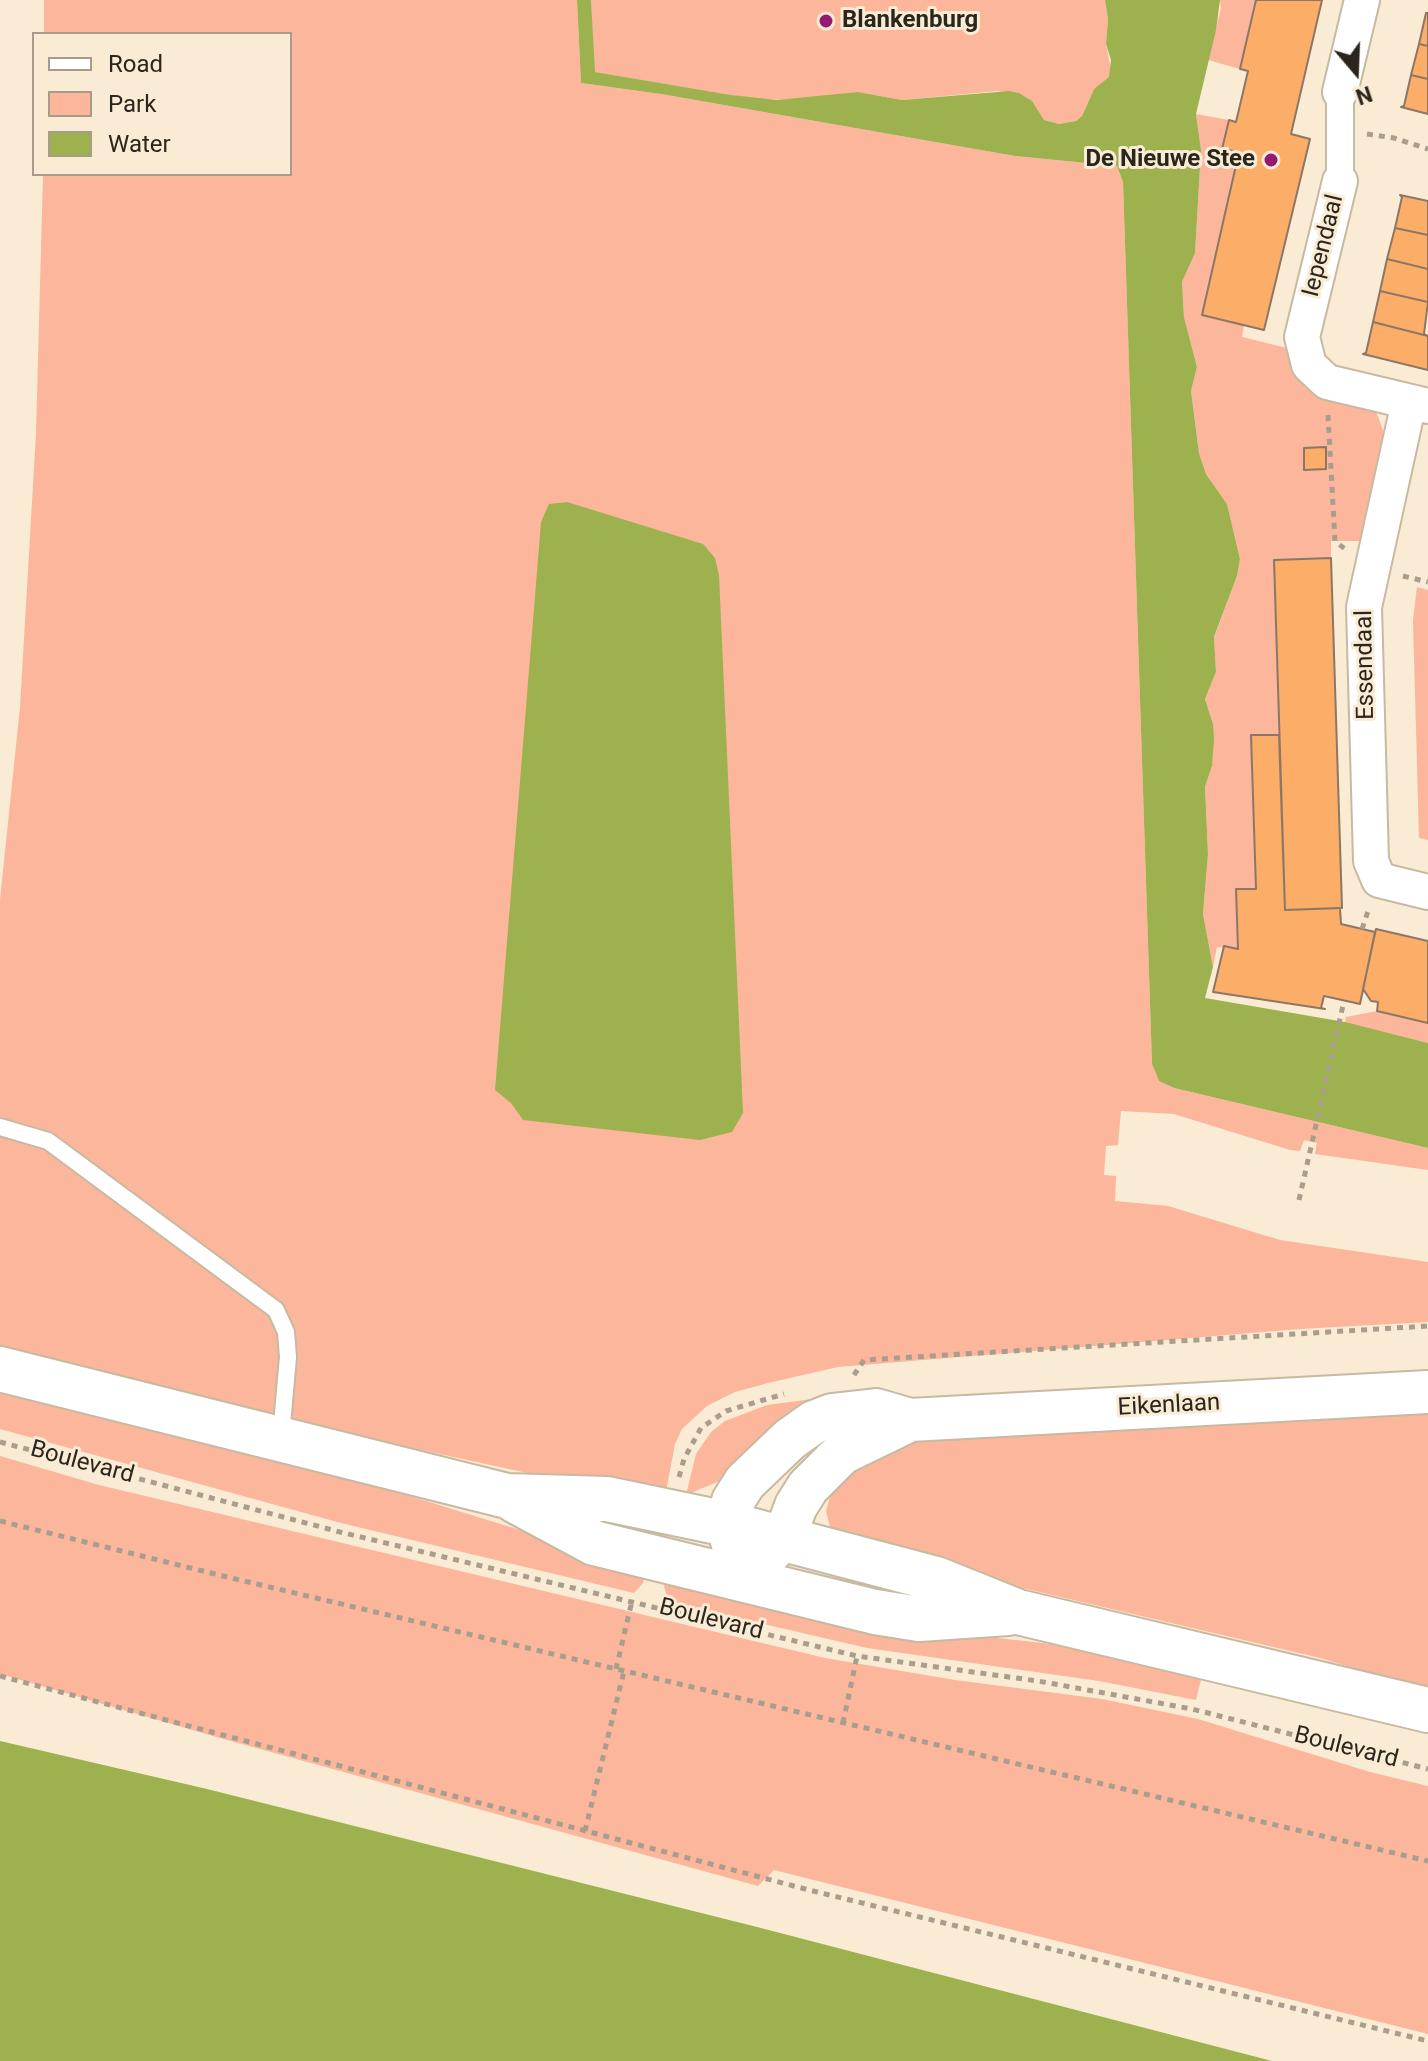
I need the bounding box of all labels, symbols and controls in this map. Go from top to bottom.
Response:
place label: Blankenburg [842,7,978,35]
marker: Blankenburg [817,12,835,30]
legend [32,32,292,176]
north arrow [1316,32,1396,112]
text: Road [108,50,163,78]
text: N [1353,81,1375,110]
text: Park [108,90,156,118]
text: Water [108,130,171,158]
place label: De Nieuwe Stee [1085,146,1255,174]
marker: De Nieuwe Stee [1262,151,1280,169]
street label: Iependaal [1297,192,1351,300]
street label: Essendaal [1351,610,1381,720]
street label: Eikenlaan [1117,1389,1221,1423]
street label: Boulevard [27,1435,137,1491]
street label: Boulevard [656,1593,766,1647]
street label: Boulevard [1291,1721,1401,1775]

